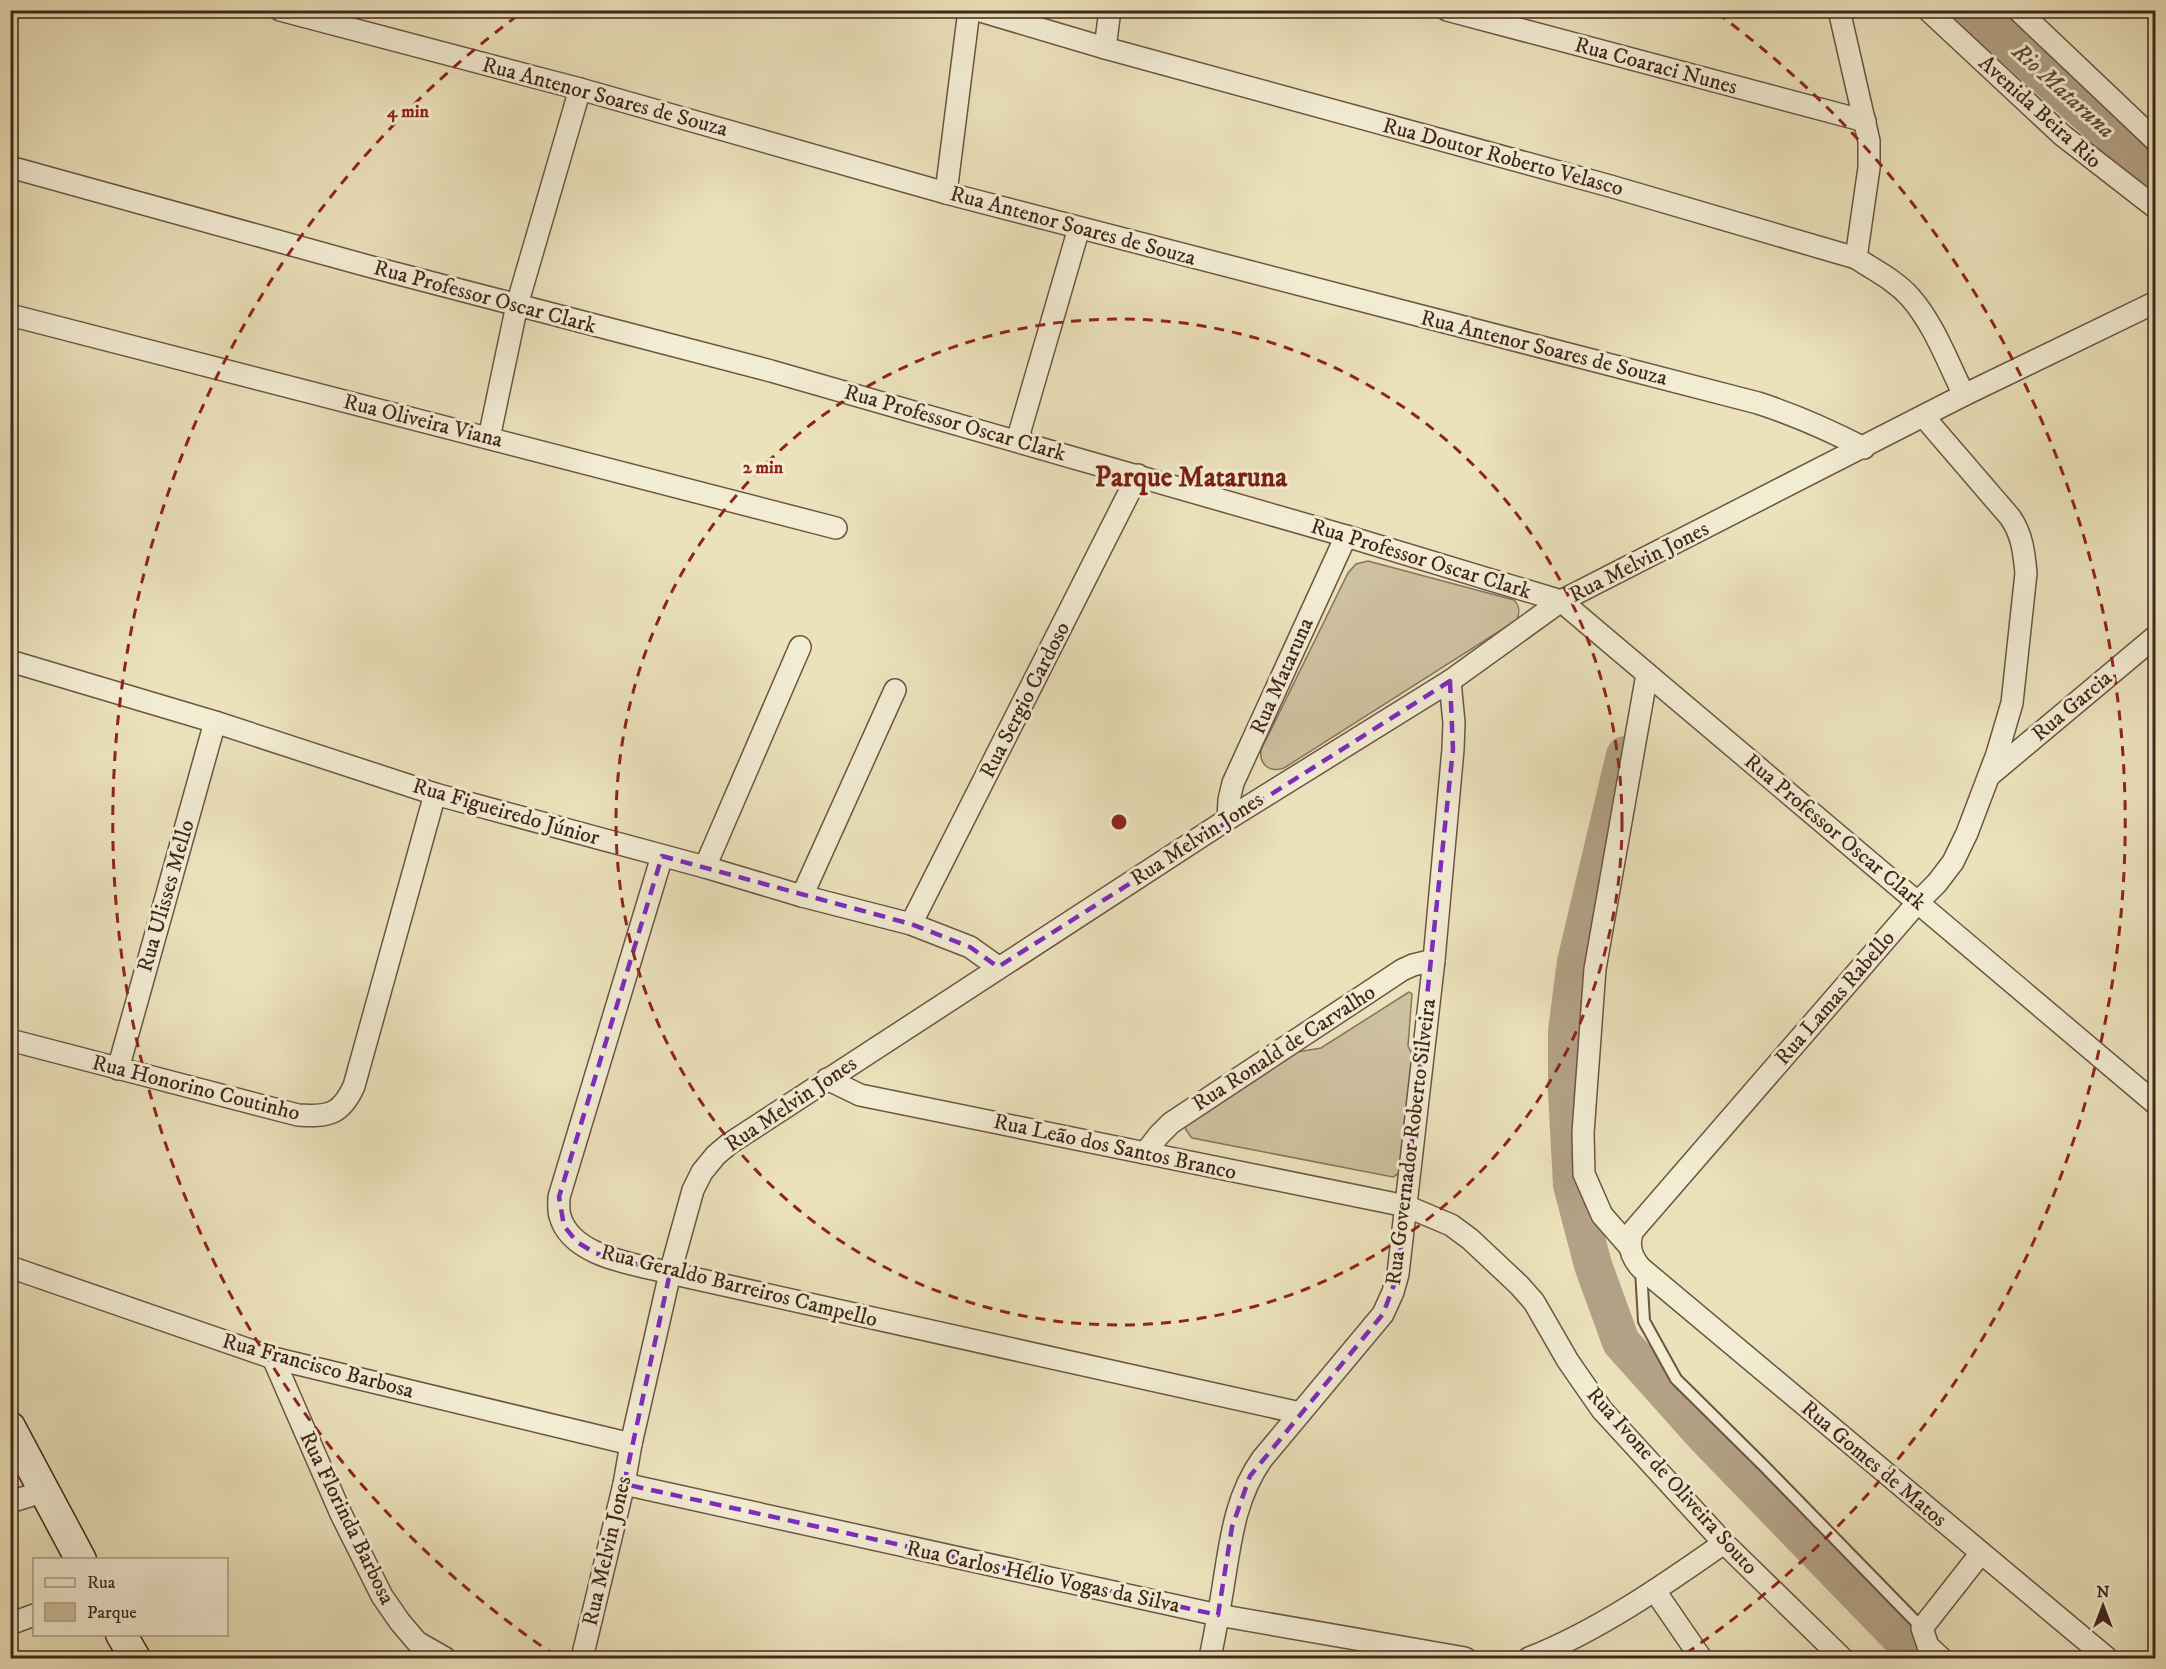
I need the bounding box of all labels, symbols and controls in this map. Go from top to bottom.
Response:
street label: Rua Coaraci Nunes [1572,31,1740,101]
water label: Rio Mataruna [2005,36,2121,145]
street label: Avenida Beira Rio [1973,50,2107,174]
street label: Rua Antenor Soares de Souza [479,51,731,143]
text: 4 min [386,101,429,123]
street label: Rua Doutor Roberto Velasco [1380,112,1626,202]
street label: Rua Antenor Soares de Souza [947,180,1199,272]
street label: Rua Professor Oscar Clark [371,254,599,340]
street label: Rua Antenor Soares de Souza [1418,304,1671,392]
street label: Rua Professor Oscar Clark [841,378,1069,468]
street label: Rua Oliveira Viana [341,388,506,454]
text: 2 min [743,457,784,479]
district label: Parque Mataruna [1095,460,1288,496]
street label: Rua Professor Oscar Clark [1307,513,1535,605]
street label: Rua Melvin Jones [1565,515,1713,609]
street label: Rua Mataruna [1244,613,1320,739]
street label: Rua Sergio Cardoso [974,617,1076,783]
street label: Rua Garcia [2026,664,2118,747]
street label: Rua Professor Oscar Clark [1738,748,1932,916]
street label: Rua Figueiredo Júnior [409,772,603,852]
street label: Rua Melvin Jones [1125,786,1269,892]
centre of rings [1109,812,1129,832]
street label: Rua Ulisses Mello [131,817,201,975]
street label: Rua Lamas Rabello [1769,925,1901,1071]
street label: Rua Ronald de Carvalho [1187,979,1381,1117]
street label: Rua Governador Roberto Silveira [1380,997,1442,1287]
street label: Rua Honorino Coutinho [89,1049,303,1127]
street label: Rua Melvin Jones [720,1050,862,1158]
street label: Rua Leão dos Santos Branco [991,1108,1239,1186]
street label: Rua Geraldo Barreiros Campello [598,1239,880,1333]
street label: Rua Francisco Barbosa [219,1327,417,1405]
street label: Rua Ivone de Oliveira Souto [1581,1382,1763,1580]
street label: Rua Gomes de Matos [1795,1395,1953,1533]
street label: Rua Florinda Barbosa [293,1427,401,1610]
street label: Rua Melvin Jones [577,1473,637,1629]
street label: Rua Carlos Hélio Vogas da Silva [904,1535,1183,1619]
legend [33,1558,228,1636]
text: Rua [87,1572,116,1594]
north arrow [2073,1576,2133,1636]
text: N [2096,1582,2110,1602]
text: Parque [87,1602,137,1624]

